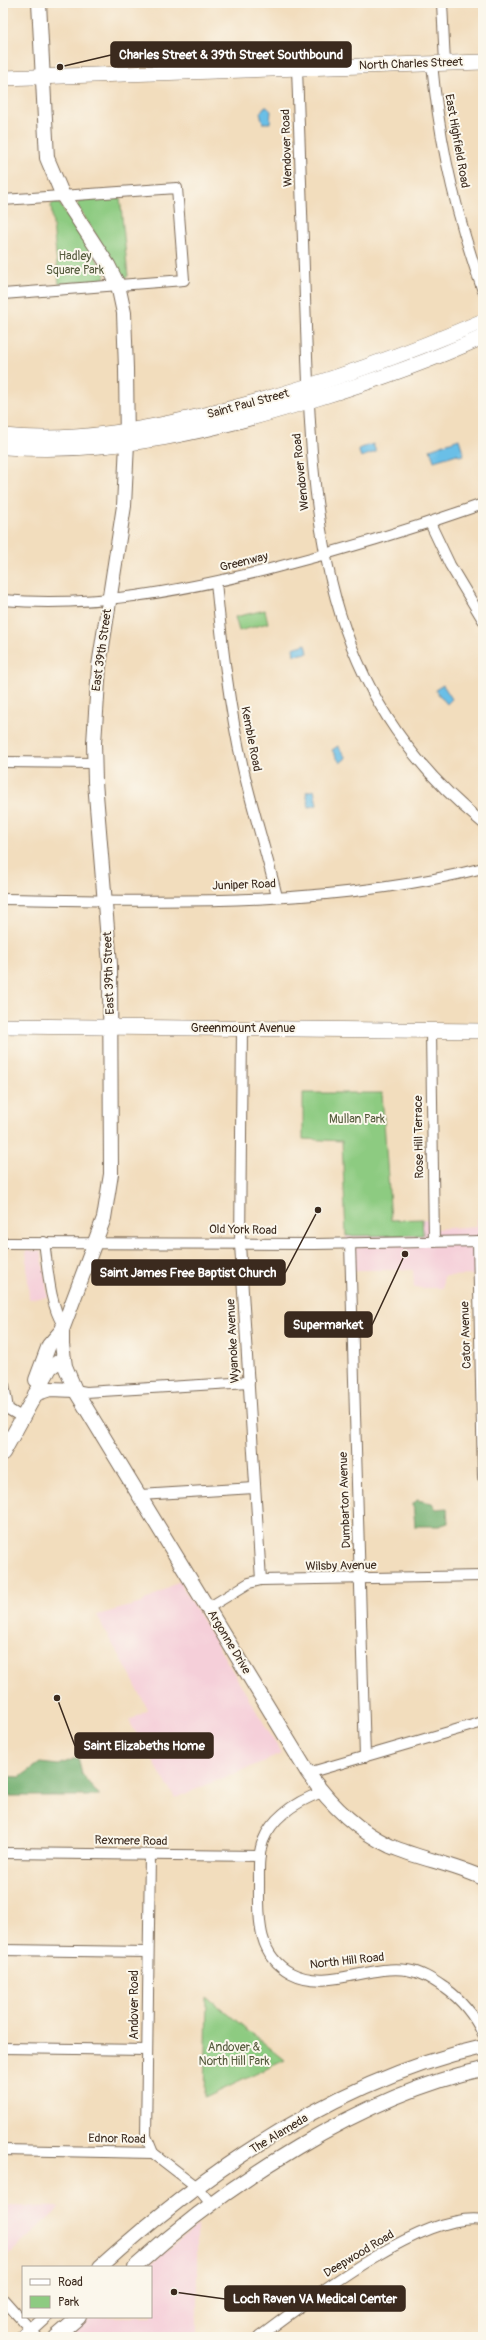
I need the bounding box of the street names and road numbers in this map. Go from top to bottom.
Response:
street label: North Charles Street [359,55,463,73]
street label: East Highfield Road [441,93,473,189]
street label: Wendover Road [278,109,296,187]
street label: Saint Paul Street [205,386,291,422]
street label: Wendover Road [289,432,313,512]
street label: Greenway [218,549,270,575]
street label: East 39th Street [89,608,115,692]
street label: Kemble Road [237,705,265,773]
street label: Juniper Road [212,876,276,894]
street label: East 39th Street [100,931,118,1015]
street label: Greenmount Avenue [191,1021,295,1036]
street label: Rose Hill Terrace [411,1095,427,1179]
street label: Old York Road [209,1222,277,1238]
street label: Wyanoke Avenue [223,1298,243,1384]
street label: Cator Avenue [457,1301,475,1369]
street label: Dumbarton Avenue [336,1451,354,1549]
street label: Wilsby Avenue [305,1558,377,1574]
street label: Argonne Drive [204,1607,254,1677]
street label: Rexmere Road [94,1833,168,1849]
street label: North Hill Road [309,1950,385,1972]
street label: Andover Road [127,1970,142,2040]
street label: The Alameda [247,2111,311,2157]
street label: Ednor Road [88,2131,146,2147]
street label: Deepwood Road [321,2227,397,2281]

